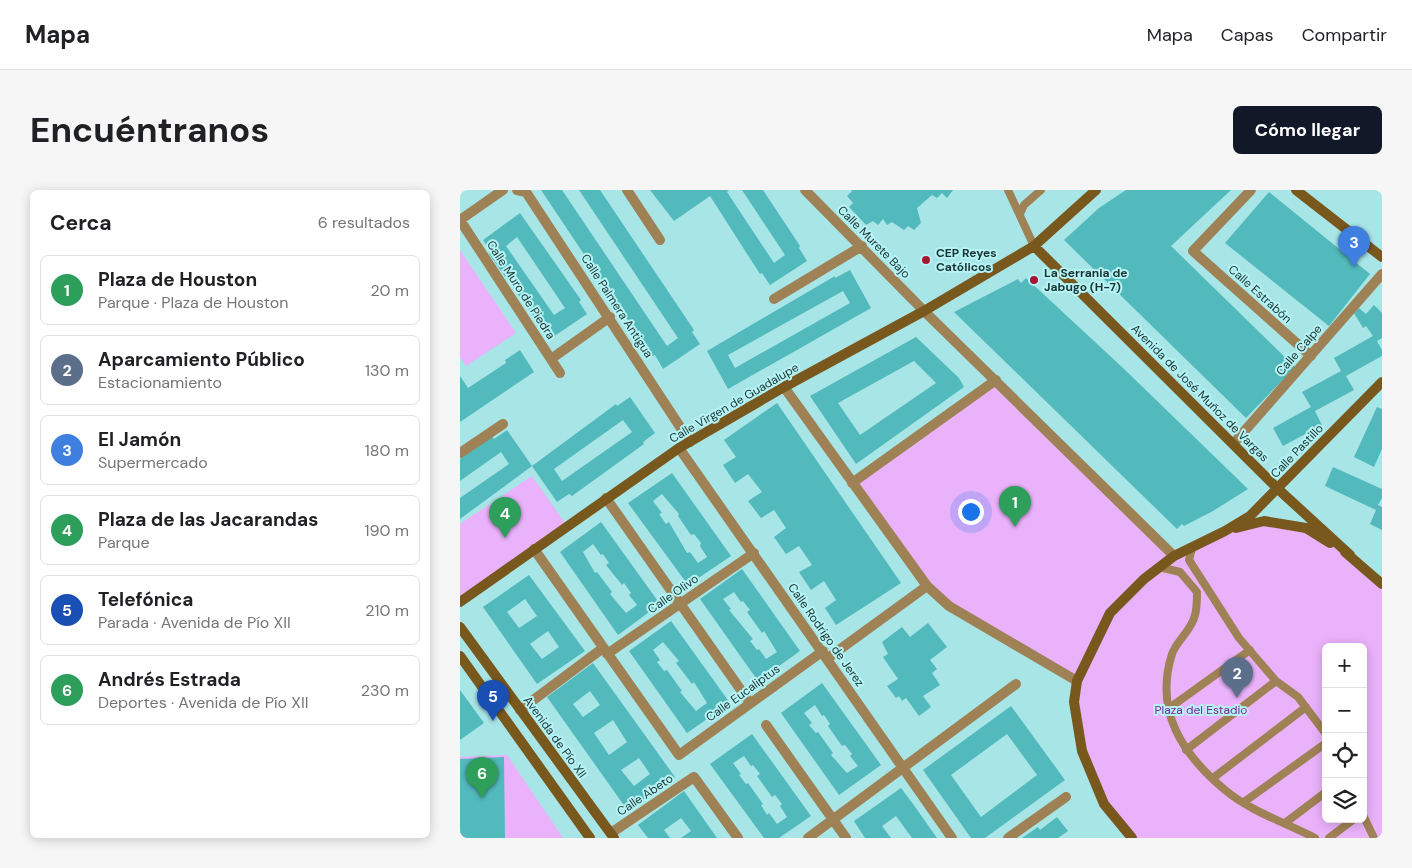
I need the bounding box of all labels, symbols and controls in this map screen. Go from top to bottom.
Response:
text: Mapa [25,19,90,50]
text: Mapa [1147,23,1193,47]
text: Capas [1221,23,1274,47]
text: Compartir [1302,23,1387,47]
button: Cómo llegar [1233,106,1382,154]
text: Encuéntranos [30,107,269,153]
street label: Calle Murete Bajo [834,202,914,282]
text: Cerca [50,209,112,237]
text: 6 resultados [318,212,410,233]
pin: 3 [1338,226,1370,267]
street label: Calle Muro de Piedra [483,238,559,342]
place label: CEP Reyes Católicos [936,245,997,275]
street label: Calle Palmera Antigua [577,251,657,361]
marker: CEP Reyes Católicos [920,254,932,266]
street label: Calle Estrabón [1225,261,1295,327]
place label: La Serrania de Jabugo (H-7) [1044,265,1128,295]
text: Plaza de Houston [98,267,257,292]
marker: La Serrania de Jabugo (H-7) [1028,274,1040,286]
text: 1 [64,280,70,301]
text: 20 m [370,280,409,301]
text: Parque · Plaza de Houston [98,292,288,313]
street label: Avenida de José Muñoz de Vargas [1128,321,1272,465]
street label: Calle Calpe [1272,321,1326,379]
text: Aparcamiento Público [98,347,305,372]
street label: Calle Virgen de Guadalupe [666,359,802,447]
text: 2 [62,360,72,381]
text: 130 m [365,360,409,381]
text: Estacionamiento [98,372,222,393]
street label: Calle Pastillo [1267,420,1327,482]
text: El Jamón [98,427,181,452]
text: 3 [62,440,72,461]
text: 180 m [365,440,409,461]
text: Supermercado [98,452,208,473]
pin: 1 [999,486,1031,527]
pin: 4 [489,497,521,538]
your location [958,499,984,525]
text: Plaza de las Jacarandas [98,507,318,532]
text: 4 [62,520,72,541]
text: 190 m [365,520,409,541]
text: Parque [98,532,150,553]
street label: Calle Olivo [644,571,702,617]
street label: Calle Rodrigo de Jerez [784,580,868,690]
text: Telefónica [98,587,193,612]
text: 5 [62,600,72,621]
text: 210 m [365,600,409,621]
text: Parada · Avenida de Pío XII [98,612,291,633]
map controls [1322,643,1367,823]
button: + [1322,643,1367,688]
pin: 2 [1221,657,1253,698]
street label: Calle Eucaliptus [703,661,783,725]
text: Andrés Estrada [98,667,241,692]
text: 6 [62,680,72,701]
text: 230 m [361,680,409,701]
pin: 5 [477,680,509,721]
button: − [1322,688,1367,733]
text: Deportes · Avenida de Pío XII [98,692,308,713]
street label: Avenida de Pío XII [520,693,590,781]
park label: Plaza del Estadio [1155,702,1247,718]
button: locate [1322,733,1367,778]
pin: 6 [466,757,498,798]
street label: Calle Abeto [614,770,676,820]
button: layers [1322,778,1367,823]

